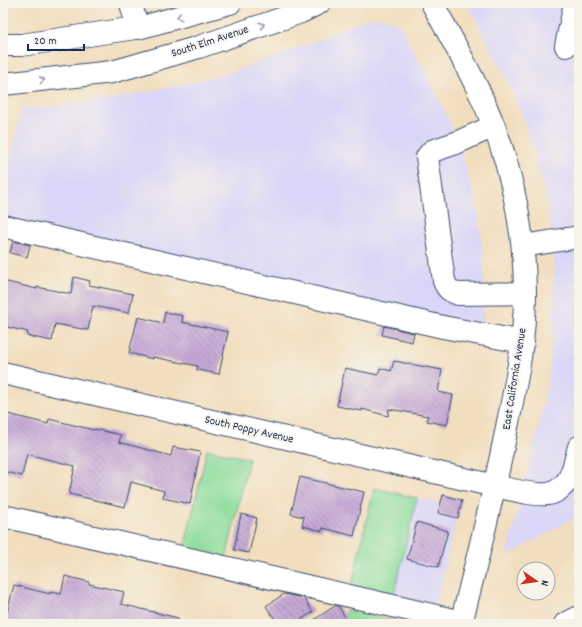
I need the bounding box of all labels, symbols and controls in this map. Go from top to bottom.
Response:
one-way arrow [175,12,182,21]
street label: South Elm Avenue [169,21,251,63]
one-way arrow [258,22,265,30]
scale bar [28,26,84,52]
text: 20 m [34,33,57,50]
one-way arrow [39,76,45,85]
street label: East California Avenue [499,327,531,431]
street label: South Poppy Avenue [203,412,295,448]
north arrow [516,561,556,601]
text: N [535,578,552,588]

